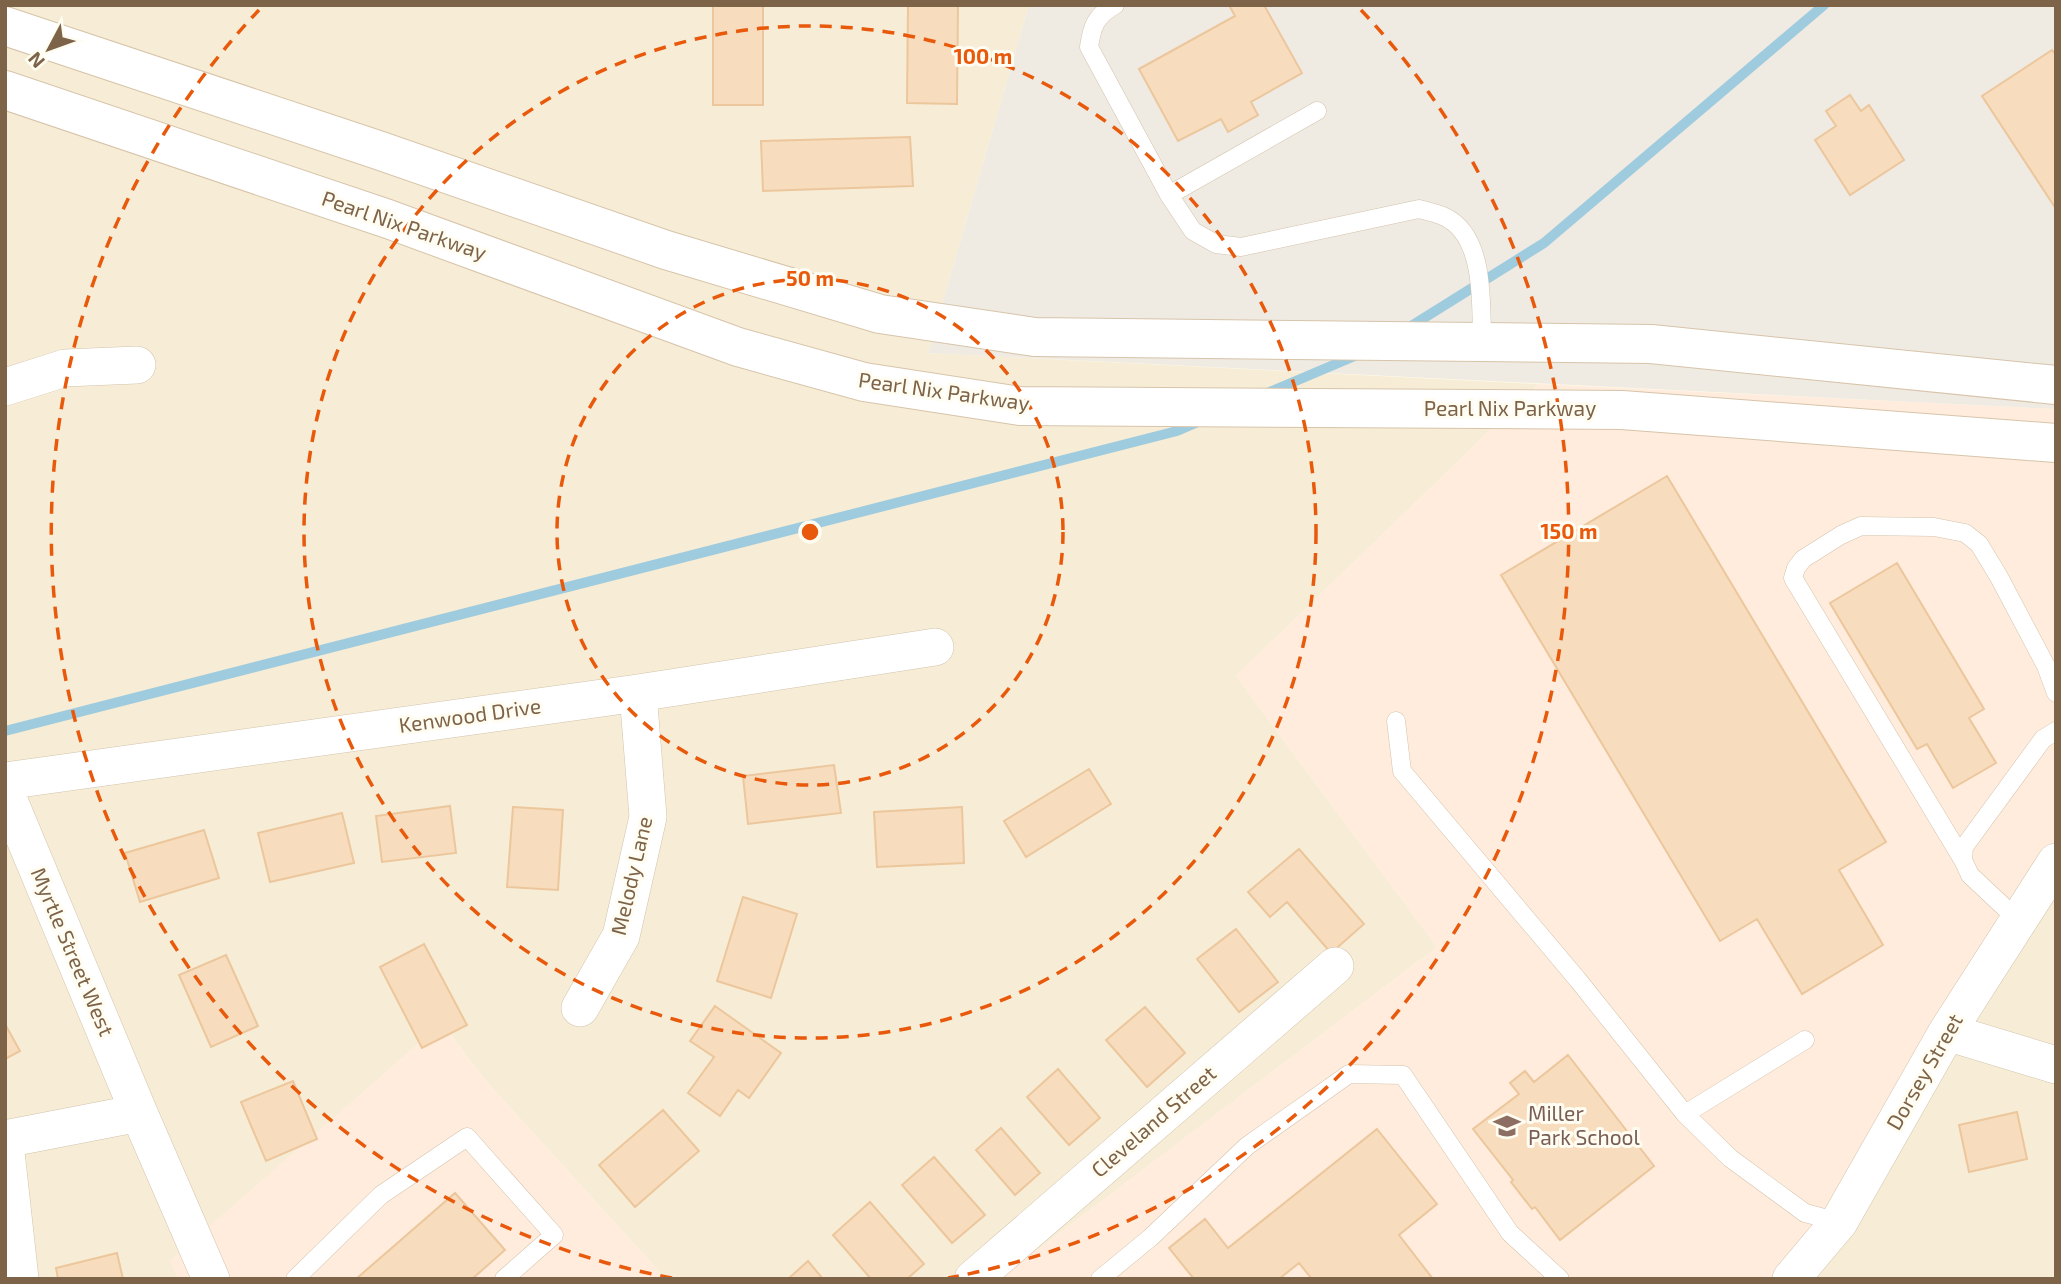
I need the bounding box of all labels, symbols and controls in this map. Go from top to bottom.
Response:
north arrow [14,14,84,84]
text: 100 m [954,43,1012,68]
text: N [23,48,49,73]
street label: Pearl Nix Parkway [319,185,490,264]
text: 50 m [786,265,834,290]
street label: Pearl Nix Parkway [857,366,1031,415]
street label: Pearl Nix Parkway [1424,395,1596,420]
text: 150 m [1541,518,1597,543]
centre of rings [798,520,822,544]
street label: Kenwood Drive [397,692,542,737]
street label: Melody Lane [605,814,656,937]
street label: Myrtle Street West [27,864,120,1039]
street label: Dorsey Street [1880,1009,1967,1134]
street label: Cleveland Street [1086,1060,1220,1182]
place label: Miller Park School [1528,1100,1641,1149]
school or university icon: Miller Park School [1492,1111,1522,1141]

